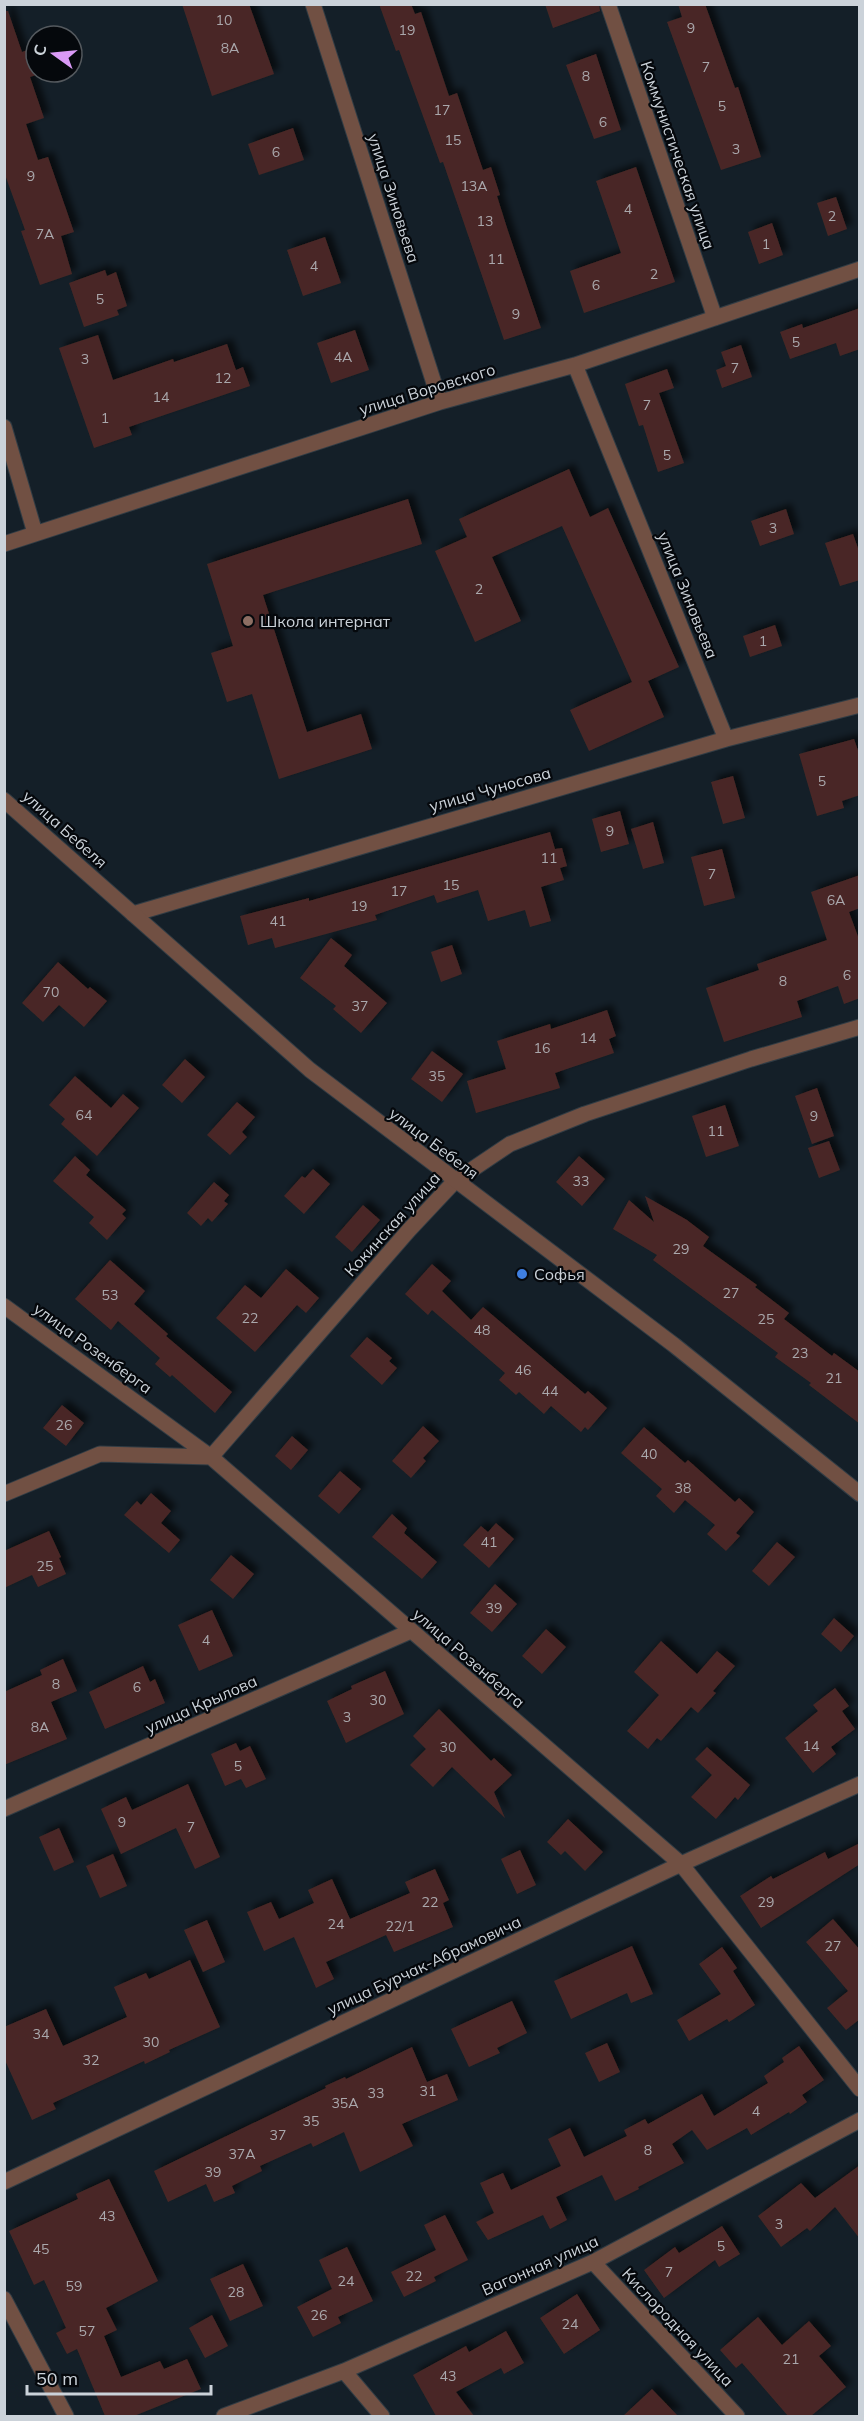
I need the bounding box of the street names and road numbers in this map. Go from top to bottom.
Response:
street label: Коммунистическая улица [636,58,720,252]
street label: улица Зиновьева [364,131,424,265]
street label: улица Воровского [356,359,498,419]
street label: улица Зиновьева [653,529,723,661]
street label: улица Чуносова [427,762,553,816]
street label: улица Бебеля [19,786,111,872]
street label: улица Бебеля [385,1103,483,1183]
street label: Кокинская улица [340,1168,444,1280]
street label: улица Розенберга [30,1298,156,1398]
street label: улица Розенберга [409,1604,529,1712]
street label: улица Крылова [142,1670,260,1738]
street label: улица Бурчак-Абрамовича [324,1911,524,2019]
street label: Вагонная улица [479,2230,601,2300]
street label: Кислородная улица [618,2264,738,2390]

